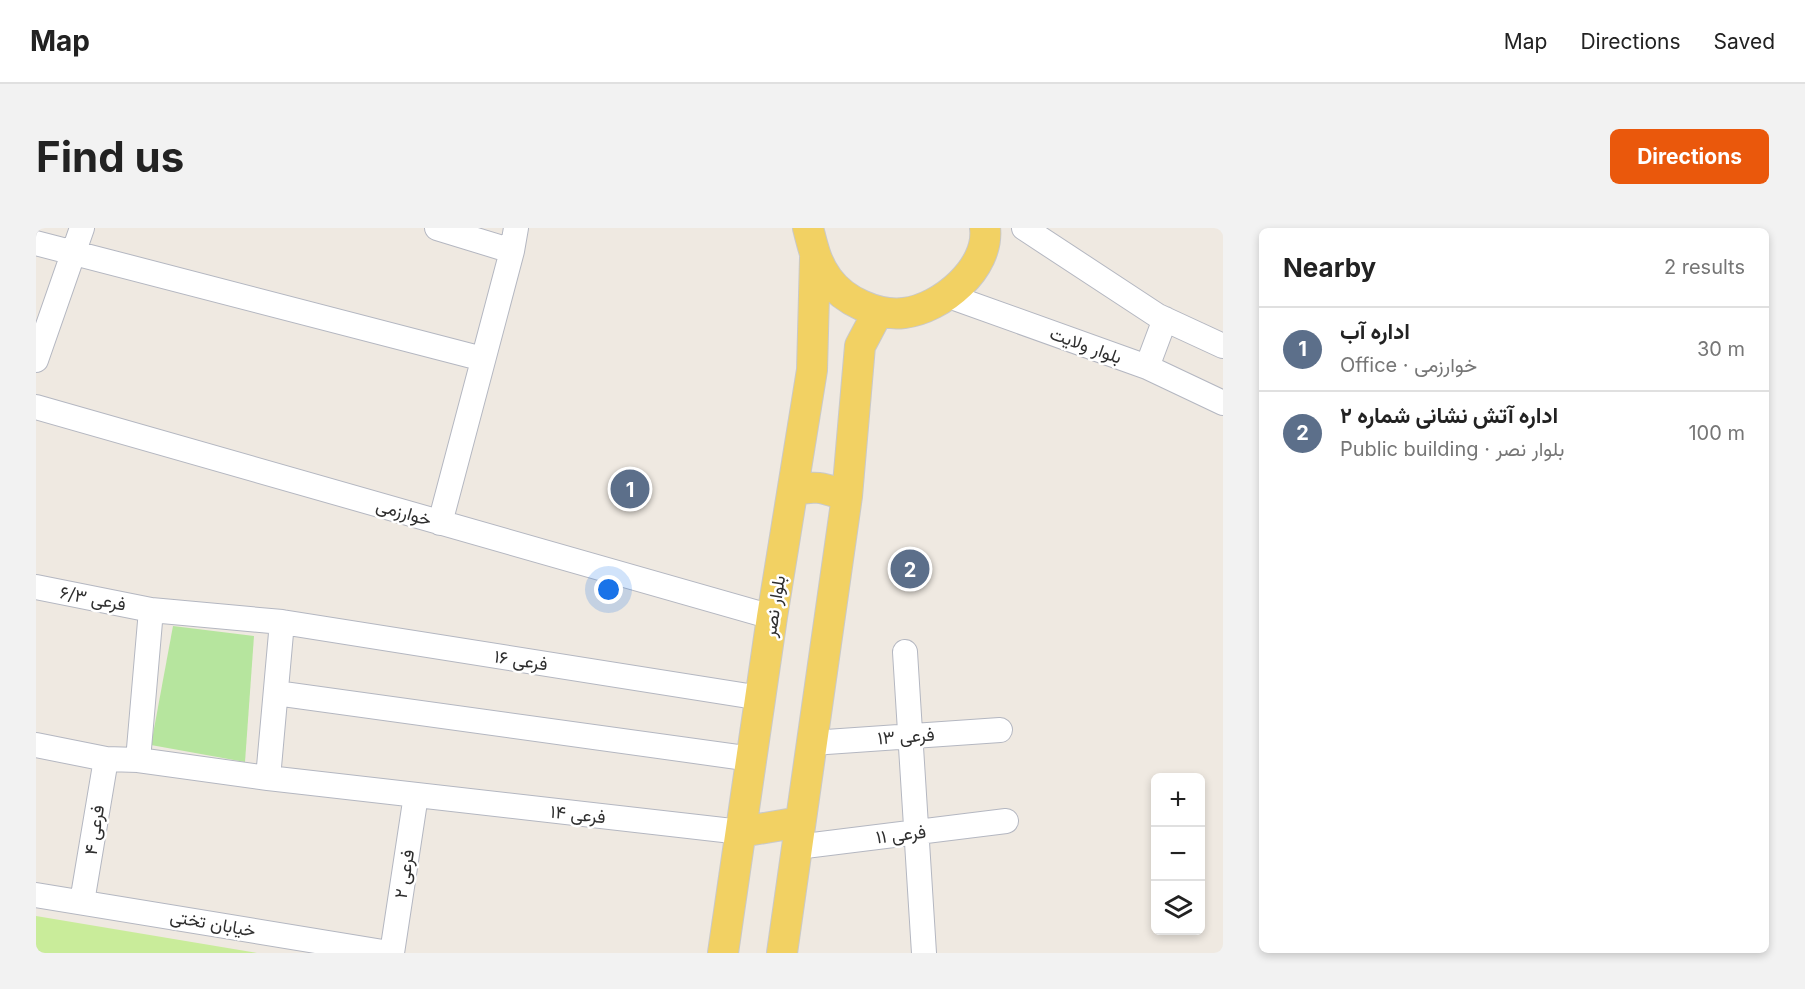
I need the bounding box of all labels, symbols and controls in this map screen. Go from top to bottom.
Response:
text: Map [30,24,90,58]
text: Map [1504,29,1547,54]
text: Directions [1580,29,1681,54]
text: Saved [1714,29,1775,54]
button: Directions [1610,129,1769,184]
text: Find us [36,131,184,182]
text: Nearby [1283,252,1376,283]
text: 2 results [1664,255,1745,279]
text: اداره آب [1340,318,1410,344]
street label: بلوار ولایت [1047,322,1125,369]
text: 1 [1298,337,1307,361]
text: 30 m [1697,337,1745,361]
text: Office · خوارزمی [1340,353,1477,377]
text: اداره آتش نشانی شماره ۲ [1340,402,1558,428]
text: 2 [1296,421,1309,445]
text: 100 m [1688,421,1745,445]
text: Public building · بلوار نصر [1340,437,1564,461]
pin: 1 [610,466,650,512]
street label: خوارزمی [374,494,434,531]
pin: 2 [890,546,930,592]
street label: بلوار نصر [759,574,790,639]
your location [594,575,623,604]
street label: فرعی ۶/۳ [58,581,128,616]
street label: فرعی ۱۶ [493,645,549,676]
street label: فرعی ۱۳ [877,724,935,749]
map controls [1151,773,1205,935]
button: + [1151,773,1205,827]
street label: فرعی ۱۴ [549,801,607,828]
street label: فرعی ۴ [80,804,109,857]
street label: فرعی ۱۱ [875,821,927,848]
button: − [1151,827,1205,881]
street label: فرعی ۲ [390,848,419,900]
button: layers [1151,881,1205,935]
street label: خیابان تختی [168,905,257,942]

